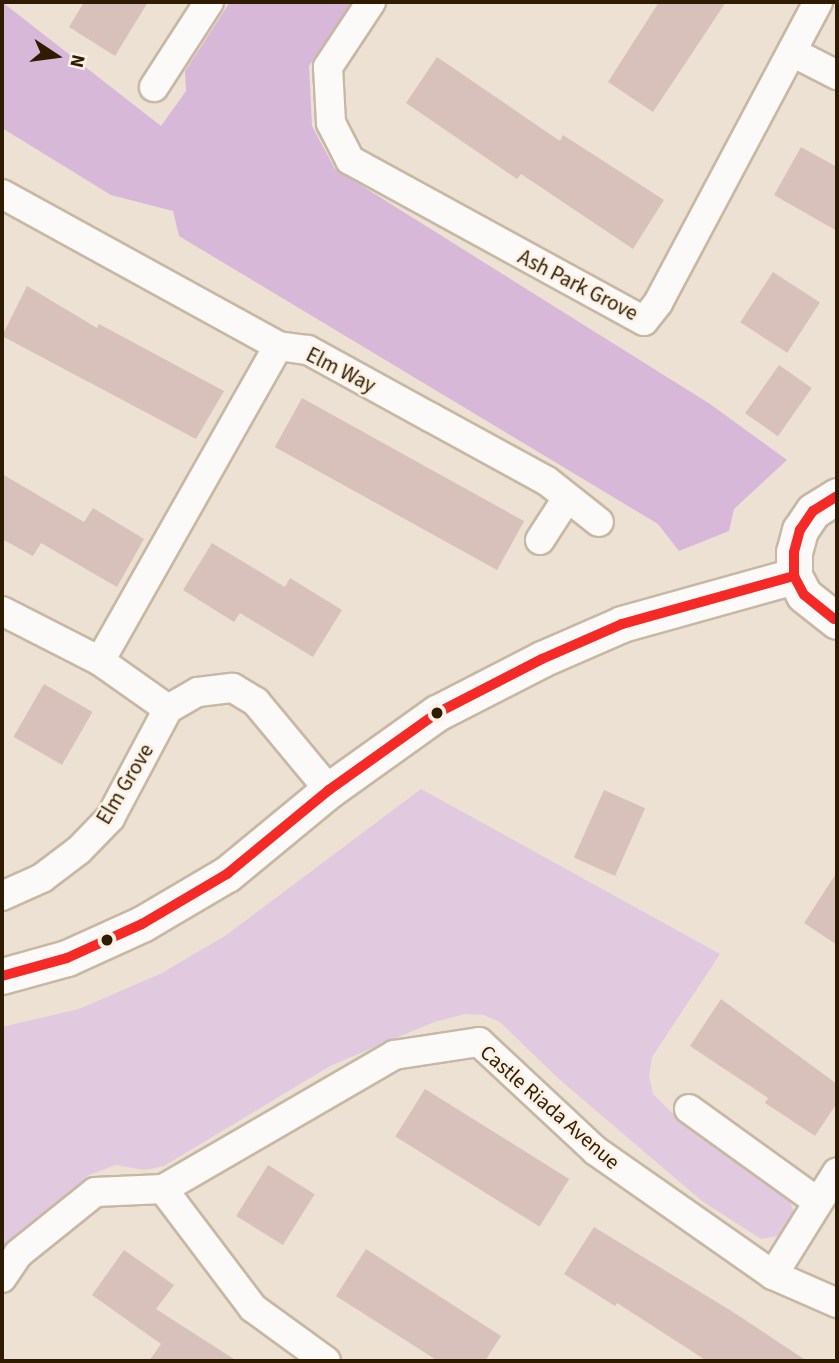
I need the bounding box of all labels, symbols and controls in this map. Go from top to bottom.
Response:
north arrow [21,21,91,91]
text: N [62,52,92,70]
street label: Ash Park Grove [514,244,642,326]
street label: Elm Way [302,342,380,398]
unlabelled marker [430,706,444,720]
street label: Elm Grove [91,739,159,829]
unlabelled marker [100,933,114,947]
street label: Castle Riada Avenue [475,1039,625,1175]

